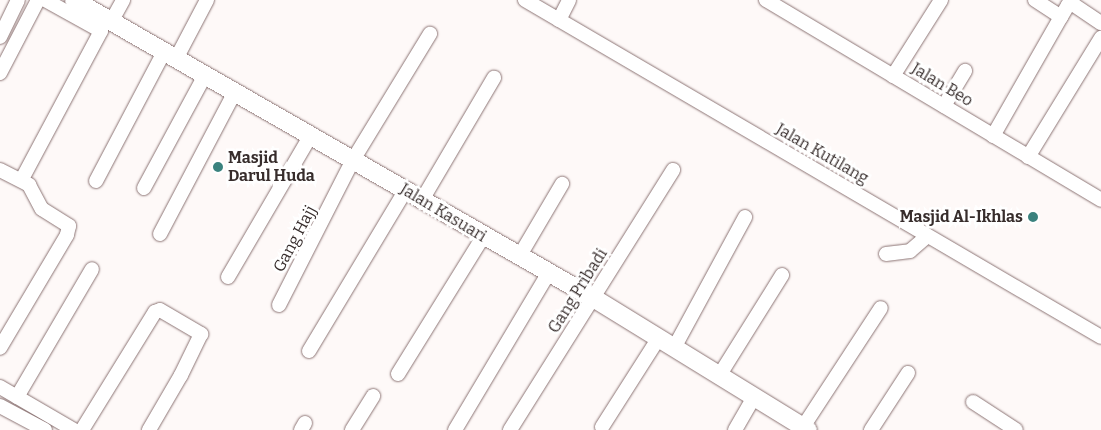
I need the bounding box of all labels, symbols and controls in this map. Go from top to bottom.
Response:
street label: Jalan Beo [908,59,976,111]
street label: Jalan Kutilang [772,120,872,188]
place label: Masjid Darul Huda [228,148,315,186]
marker: Masjid Darul Huda [212,161,224,173]
street label: Jalan Kasuari [396,180,490,246]
street label: Gang Hajj [269,202,321,276]
place label: Masjid Al-Ikhlas [900,207,1023,227]
marker: Masjid Al-Ikhlas [1027,211,1039,223]
street label: Gang Pribadi [544,245,612,337]

